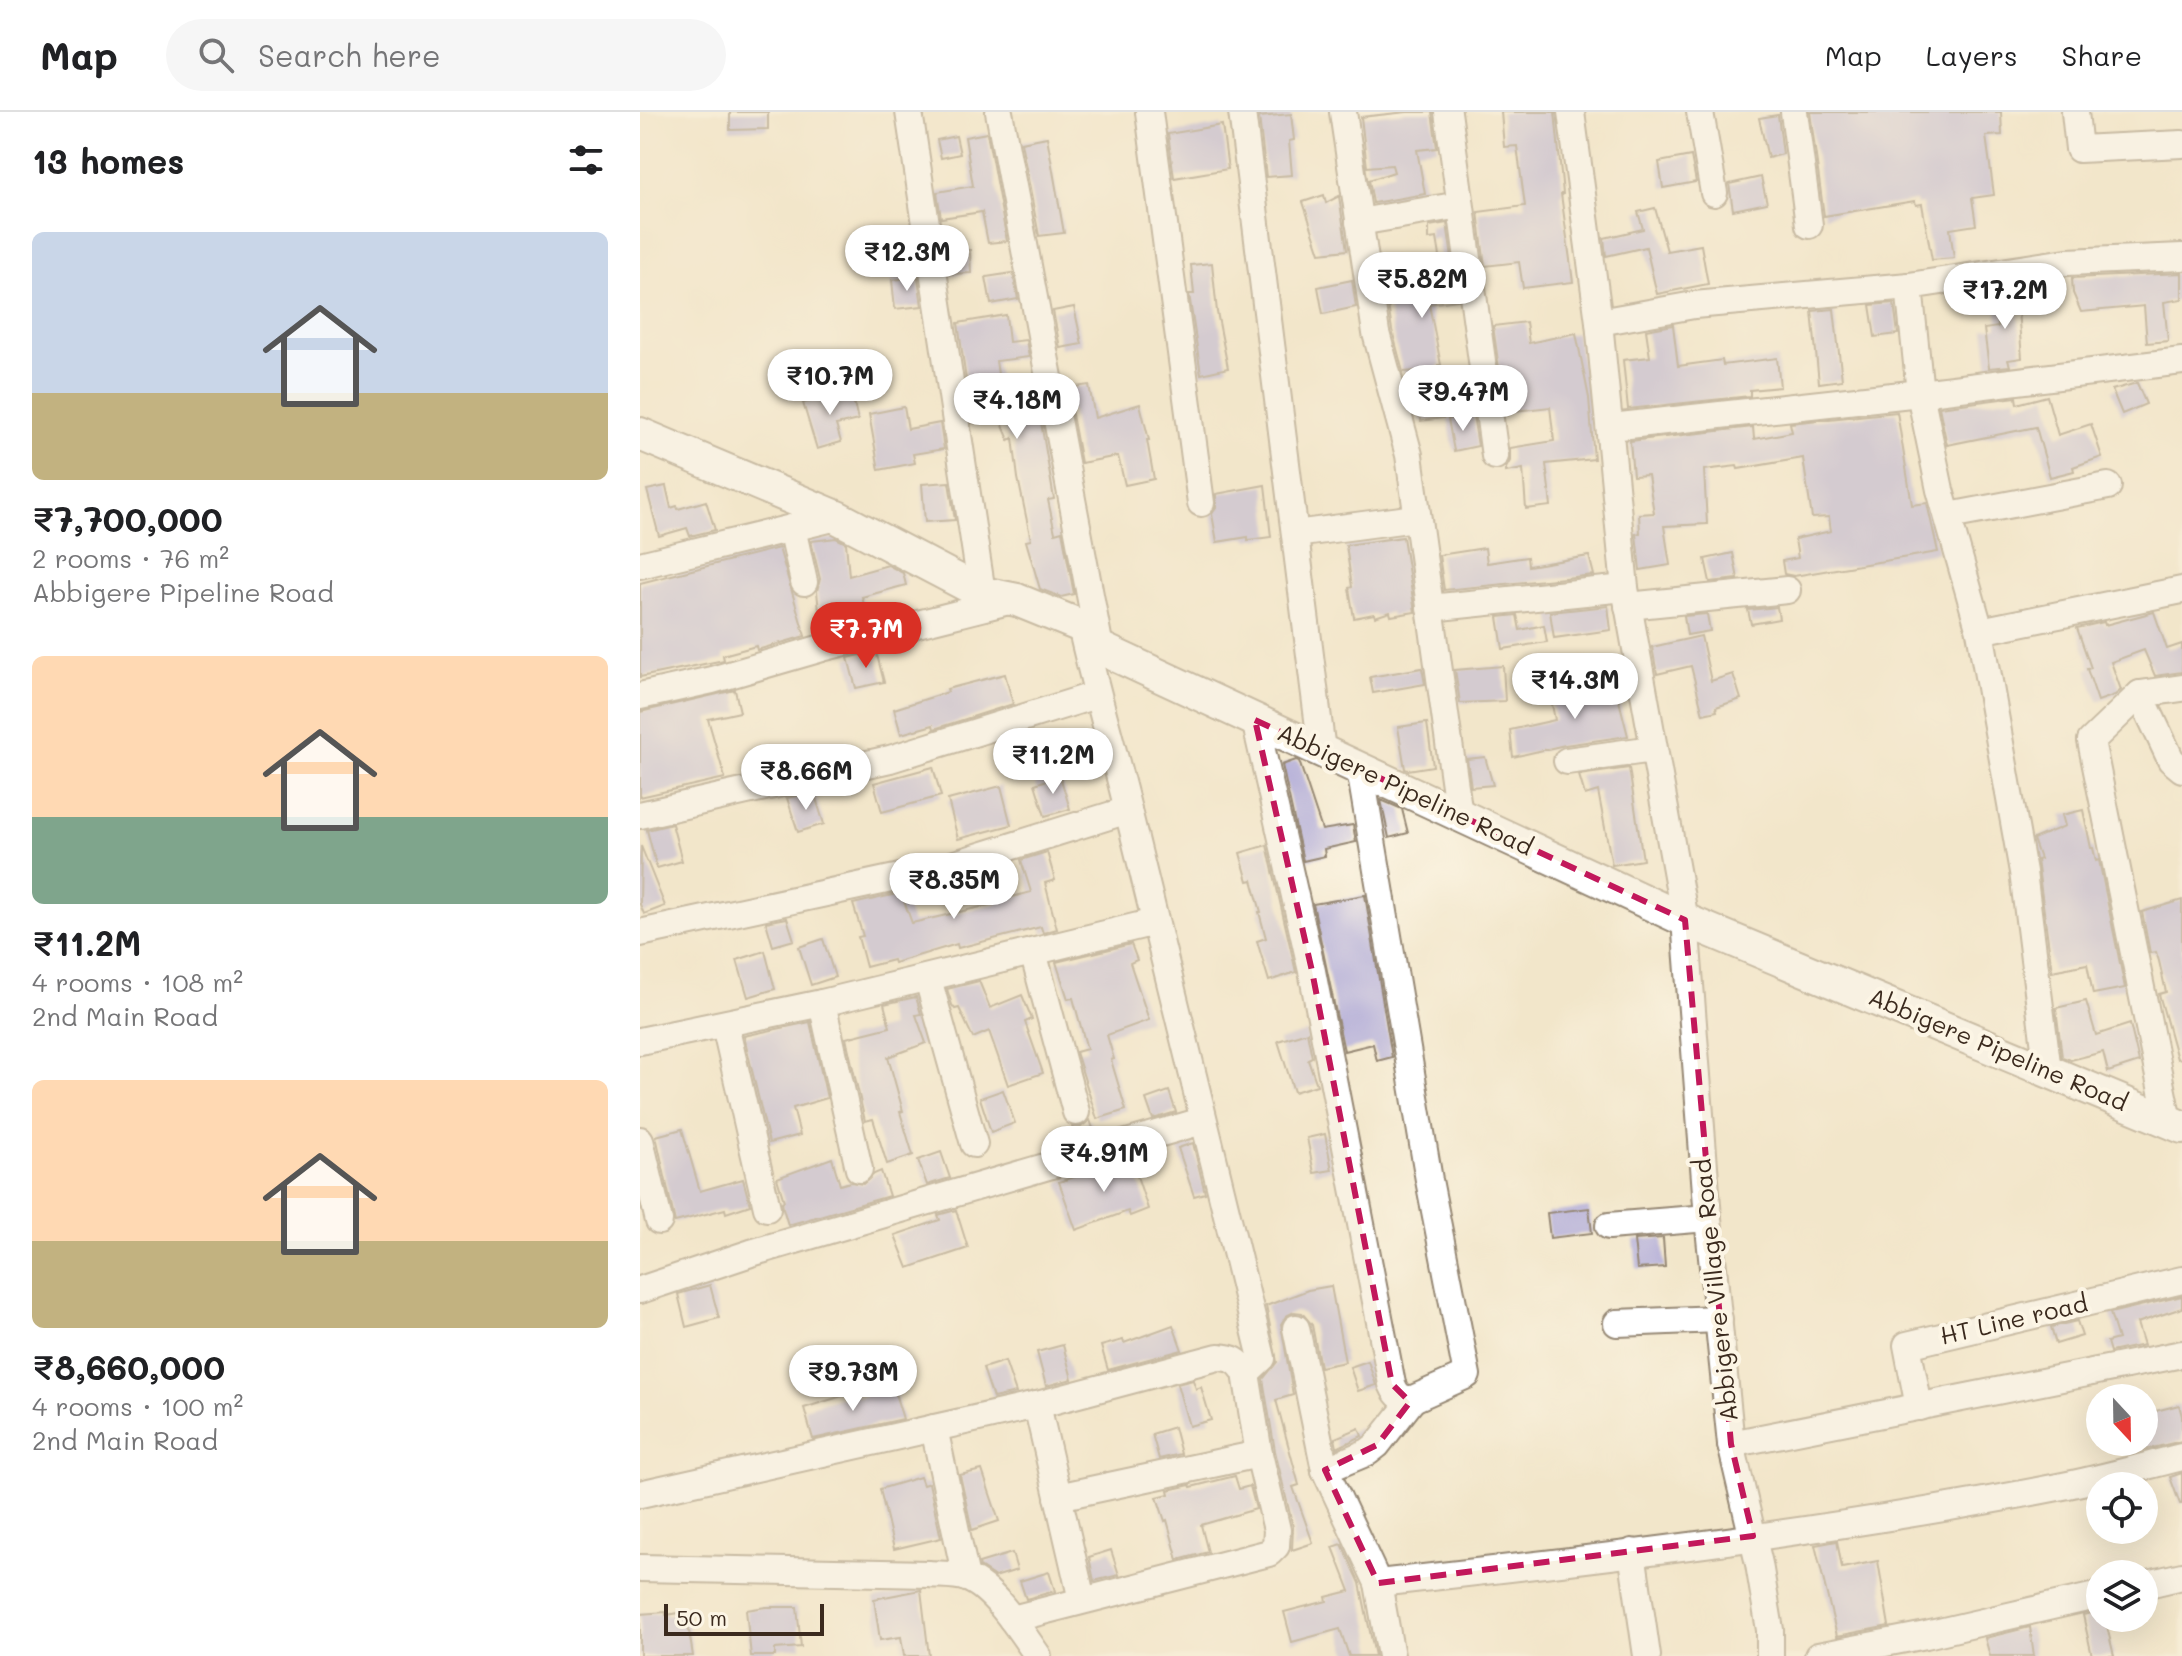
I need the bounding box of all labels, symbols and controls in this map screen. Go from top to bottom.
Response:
search box [166,19,726,91]
text: Map [40,30,118,80]
icon: search [194,33,238,77]
text: Search here [258,35,441,75]
text: Map [1825,37,1882,73]
text: Layers [1926,37,2018,73]
text: Share [2062,37,2142,73]
text: 13 homes [32,138,185,183]
icon: filters [564,138,608,182]
pin: ₹12.3M [842,225,972,293]
text: ₹12.3M [863,234,951,268]
pin: ₹5.82M [1357,252,1487,320]
text: ₹5.82M [1376,261,1468,295]
pin: ₹17.2M [1940,263,2070,331]
text: ₹17.2M [1962,272,2048,306]
icon: home [248,284,392,428]
pin: ₹10.7M [765,349,895,417]
text: ₹10.7M [786,358,874,392]
pin: ₹9.47M [1398,365,1528,433]
pin: ₹4.18M [952,373,1082,441]
text: ₹9.47M [1417,374,1509,408]
text: ₹4.18M [972,382,1062,416]
text: ₹7,700,000 [32,496,223,541]
text: 2 rooms · 76 m² [32,541,229,575]
text: Abbigere Pipeline Road [32,575,334,609]
pin: ₹7.7M [810,602,922,670]
text: ₹7.7M [828,611,904,645]
pin: ₹14.3M [1510,653,1640,721]
text: ₹14.3M [1530,662,1620,696]
icon: home [248,708,392,852]
street label: Abbigere Pipeline Road [1273,716,1538,862]
pin: ₹11.2M [988,728,1118,796]
text: ₹11.2M [1011,737,1095,771]
pin: ₹8.66M [741,744,871,812]
text: ₹8.66M [759,753,853,787]
pin: ₹8.35M [889,853,1019,921]
text: ₹8.35M [907,862,1001,896]
text: ₹11.2M [32,920,142,965]
text: 4 rooms · 108 m² [32,965,243,999]
street label: Abbigere Pipeline Road [1864,980,2133,1117]
text: 2nd Main Road [32,999,218,1033]
pin: ₹4.91M [1039,1126,1169,1194]
icon: home [248,1132,392,1276]
text: ₹4.91M [1059,1135,1149,1169]
street label: Abbigere Village Road [1685,1157,1744,1423]
street label: HT Line road [1937,1287,2090,1351]
text: ₹8,660,000 [32,1344,225,1389]
pin: ₹9.73M [788,1345,918,1413]
text: ₹9.73M [807,1354,899,1388]
north arrow [2086,1384,2158,1456]
map controls [2086,1384,2158,1632]
text: 4 rooms · 100 m² [32,1389,243,1423]
text: 2nd Main Road [32,1423,218,1457]
button: locate [2086,1472,2158,1544]
button: layers [2086,1560,2158,1632]
scale bar [664,1600,824,1636]
text: 50 m [676,1603,727,1632]

